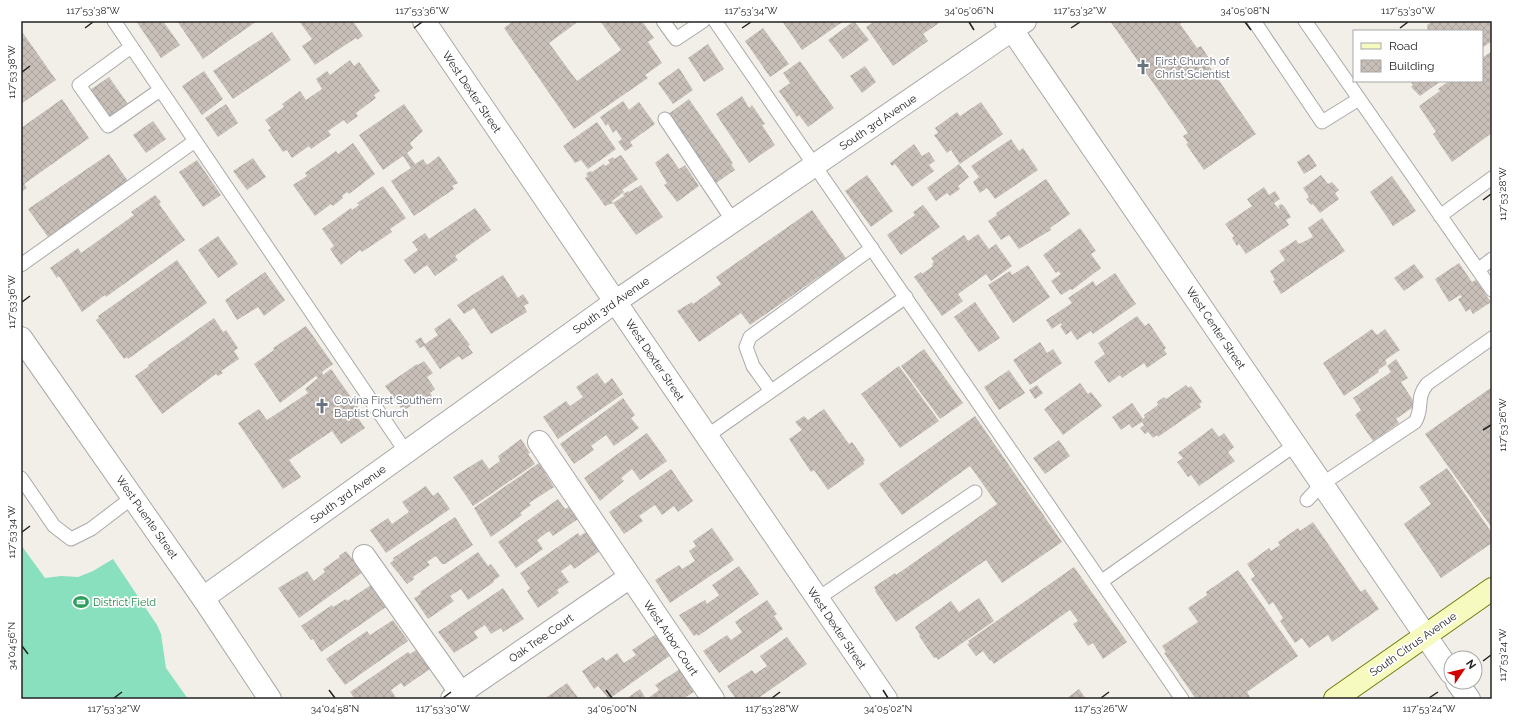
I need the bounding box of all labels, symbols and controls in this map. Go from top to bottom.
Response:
text: 117°53'38"W [66,5,120,16]
text: 117°53'36"W [395,5,449,16]
text: 117°53'34"W [724,5,778,16]
text: 34°05'06"N [944,5,994,16]
text: 117°53'32"W [1054,5,1107,16]
text: 34°05'08"N [1220,5,1270,16]
text: 117°53'30"W [1381,5,1435,16]
legend [1353,30,1483,82]
text: Road [1389,39,1418,53]
text: 117°53'38"W [6,45,17,99]
street label: West Dexter Street [439,49,504,136]
place label: First Church of Christ Scientist [1155,55,1230,81]
church icon: First Church of Christ Scientist [1134,58,1152,76]
text: Building [1389,59,1435,73]
street label: South 3rd Avenue [837,92,920,153]
text: 117°53'28"W [1497,167,1508,221]
street label: South 3rd Avenue [571,274,652,337]
text: 117°53'36"W [6,275,17,329]
street label: West Center Street [1183,285,1248,372]
street label: West Dexter Street [622,317,687,404]
place label: Covina First Southern Baptist Church [334,394,443,420]
church icon: Covina First Southern Baptist Church [313,397,331,415]
text: 117°53'26"W [1497,398,1508,452]
street label: South 3rd Avenue [308,462,389,526]
street label: West Puente Street [113,473,180,562]
text: 117°53'34"W [6,505,17,559]
street label: West Dexter Street [804,585,869,672]
sports icon: District Field [72,593,90,611]
place label: District Field [93,596,156,609]
street label: West Arbor Court [641,598,701,679]
street label: South Citrus Avenue [1367,609,1460,679]
street label: Oak Tree Court [507,611,576,665]
text: 34°04'56"N [6,622,17,670]
text: 117°53'24"W [1497,628,1508,682]
north arrow [1443,650,1483,690]
text: N [1463,657,1479,672]
text: 117°53'32"W [88,703,141,714]
text: 34°04'58"N [311,703,359,714]
text: 117°53'30"W [416,703,470,714]
text: 34°05'00"N [587,703,637,714]
text: 117°53'28"W [745,703,799,714]
text: 34°05'02"N [864,703,912,714]
text: 117°53'26"W [1074,703,1128,714]
text: 117°53'24"W [1402,703,1456,714]

